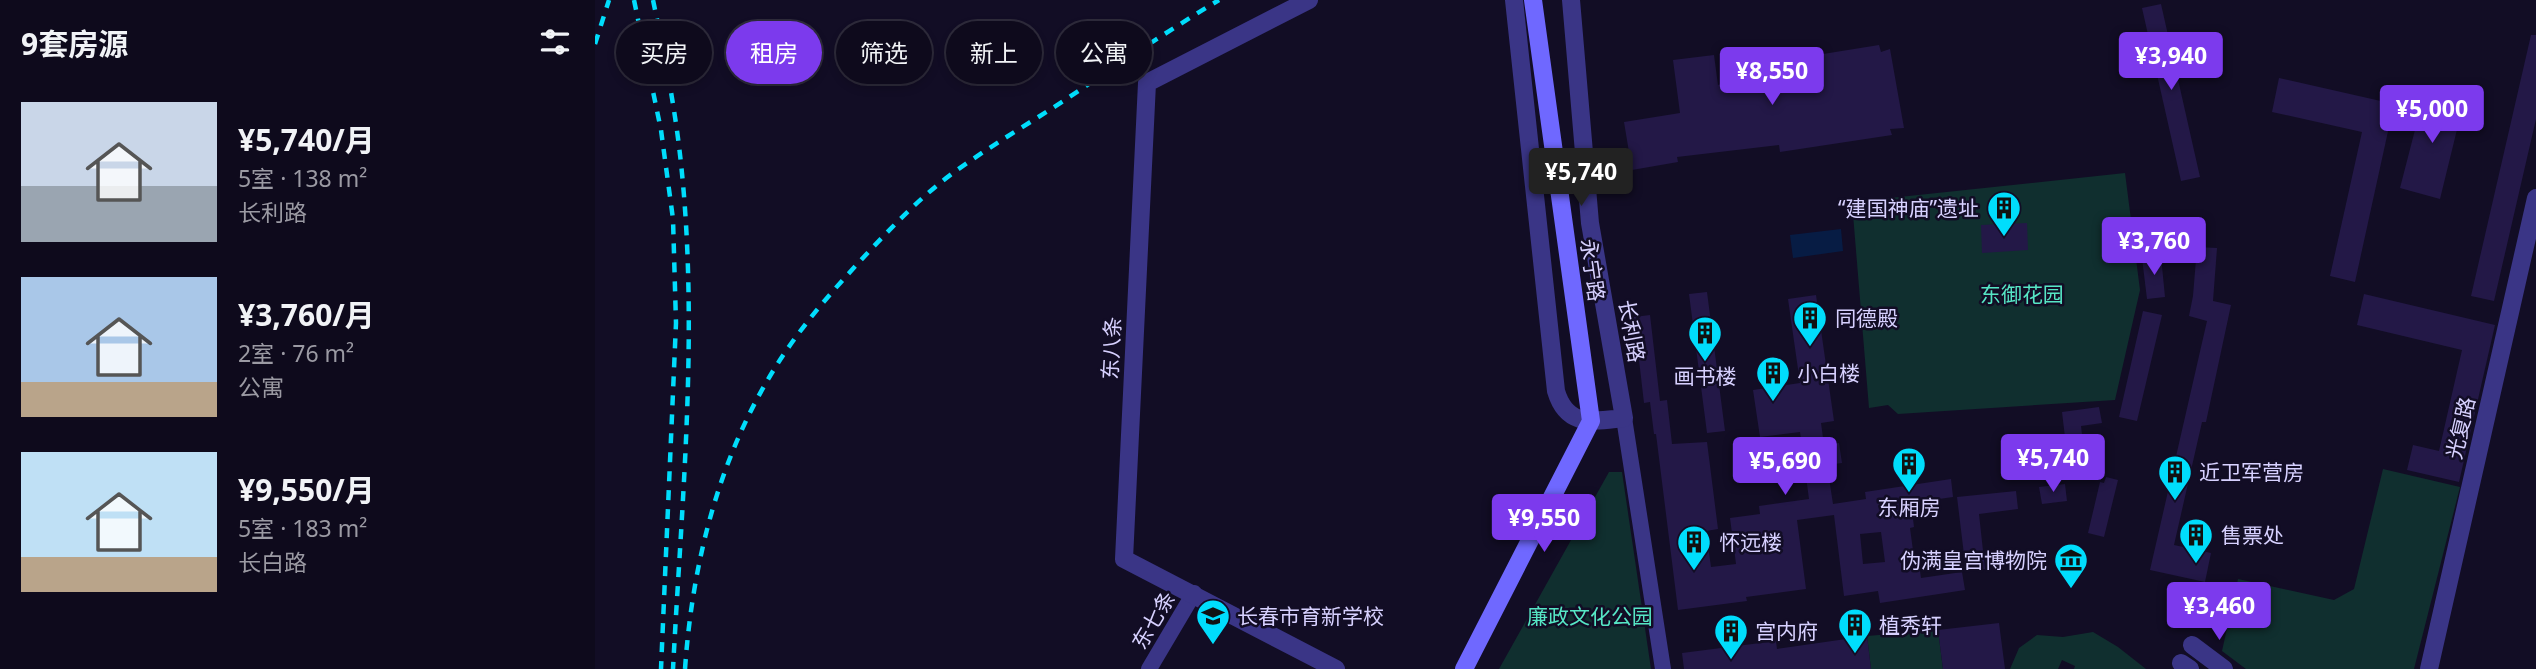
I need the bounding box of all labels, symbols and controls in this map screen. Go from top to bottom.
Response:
chip: 买房 [616,21,712,84]
chip: 租房 [726,21,822,84]
chip: 筛选 [836,21,932,84]
chip: 新上 [946,21,1042,84]
chip: 公寓 [1056,21,1152,84]
text: 9套房源 [21,23,128,64]
icon: filters [536,23,574,61]
pin: ¥3,940 [2114,32,2228,92]
text: ¥3,940 [2135,39,2207,71]
pin: ¥8,550 [1715,48,1829,107]
text: ¥8,550 [1736,54,1808,86]
pin: ¥5,000 [2375,86,2489,145]
text: ¥5,000 [2396,92,2468,124]
text: ¥5,740/月 [238,119,375,160]
icon: home [77,130,161,214]
pin: ¥5,740 [1524,148,1638,208]
text: ¥5,740 [1545,155,1617,187]
text: 5室 · 138 m² [238,162,367,194]
building icon: “建国神庙”遗址 [1985,189,2023,238]
place label: “建国神庙”遗址 [1838,194,1979,222]
text: 长利路 [238,196,307,228]
pin: ¥3,760 [2097,218,2211,277]
text: ¥3,760 [2118,224,2190,256]
street label: 永宁路 [1575,237,1611,303]
park label: 东御花园 [1980,280,2064,308]
text: ¥3,760/月 [238,294,375,335]
street label: 长利路 [1613,298,1651,364]
building icon: 同德殿 [1791,299,1829,348]
place label: 同德殿 [1835,304,1898,332]
icon: home [77,305,161,389]
building icon: 画书楼 [1686,314,1724,363]
street label: 东八条 [1095,316,1127,380]
text: 2室 · 76 m² [238,337,354,369]
building icon: 小白楼 [1754,354,1792,403]
place label: 小白楼 [1797,359,1860,387]
place label: 画书楼 [1674,362,1737,390]
text: 公寓 [238,371,284,403]
street label: 光复路 [2439,394,2481,462]
pin: ¥5,740 [1996,434,2110,494]
pin: ¥5,690 [1728,438,1842,497]
text: ¥5,740 [2017,441,2089,473]
text: ¥5,690 [1749,444,1821,476]
building icon: 东厢房 [1890,445,1928,494]
building icon: 近卫军营房 [2156,453,2194,502]
place label: 近卫军营房 [2199,458,2304,486]
text: ¥9,550/月 [238,469,375,510]
icon: home [77,480,161,564]
place label: 东厢房 [1878,493,1941,521]
pin: ¥9,550 [1487,494,1601,554]
text: ¥9,550 [1508,501,1580,533]
text: 5室 · 183 m² [238,512,367,544]
building icon: 售票处 [2177,516,2215,565]
place label: 售票处 [2221,521,2284,549]
building icon: 怀远楼 [1675,523,1713,572]
place label: 怀远楼 [1719,528,1782,556]
museum icon: 伪满皇宫博物院 [2052,541,2090,590]
text: 长白路 [238,546,307,578]
place label: 伪满皇宫博物院 [1900,546,2047,574]
pin: ¥3,460 [2162,582,2276,642]
street label: 东七条 [1125,586,1181,654]
text: ¥3,460 [2183,589,2255,621]
school or university icon: 长春市育新学校 [1194,597,1232,646]
place label: 长春市育新学校 [1237,602,1384,630]
park label: 廉政文化公园 [1527,602,1653,630]
building icon: 植秀轩 [1836,606,1874,655]
place label: 植秀轩 [1879,611,1942,639]
building icon: 宫内府 [1712,612,1750,661]
place label: 宫内府 [1755,617,1818,645]

